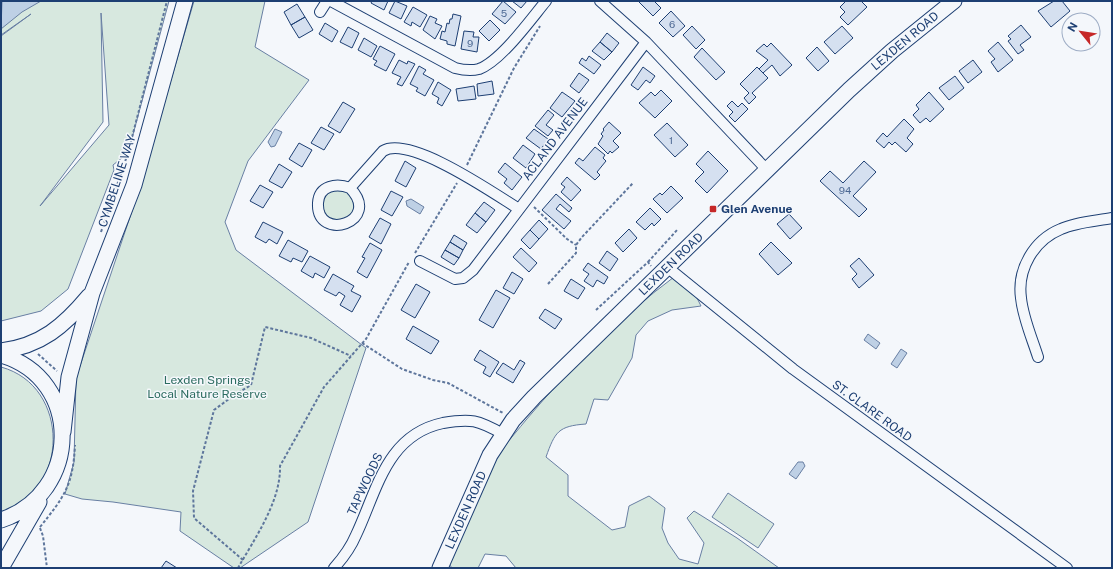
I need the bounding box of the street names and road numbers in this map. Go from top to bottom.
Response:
street label: LEXDEN ROAD [868,9,942,73]
street label: ACLAND AVENUE [519,95,591,183]
street label: CYMBELINE WAY [96,132,139,229]
street label: LEXDEN ROAD [636,230,706,298]
street label: ST. CLARE ROAD [829,377,915,445]
street label: TAPWOODS [344,451,386,517]
street label: LEXDEN ROAD [443,469,489,551]

